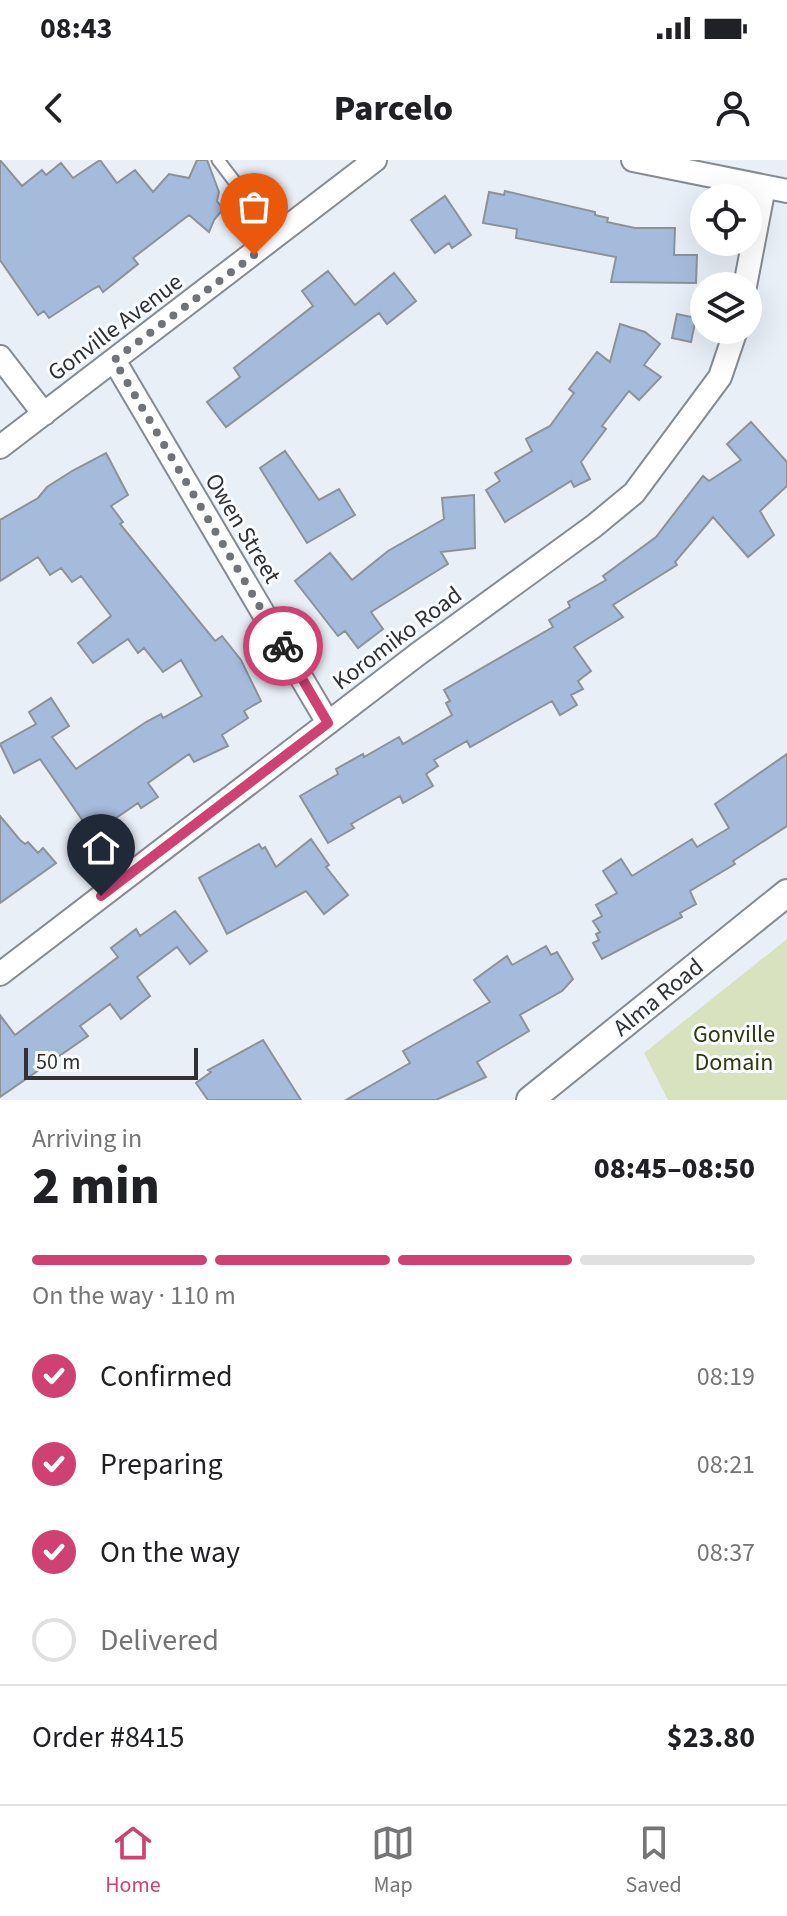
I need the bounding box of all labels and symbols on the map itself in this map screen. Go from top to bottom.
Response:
pin [220,173,288,255]
street label: Gonville Avenue [40,265,190,390]
street label: Owen Street [196,466,289,590]
street label: Koromiko Road [325,578,469,699]
courier [243,606,323,686]
pin [67,814,135,896]
street label: Alma Road [606,950,711,1045]
park label: Gonville Domain [693,1017,775,1080]
scale bar [24,1044,198,1080]

